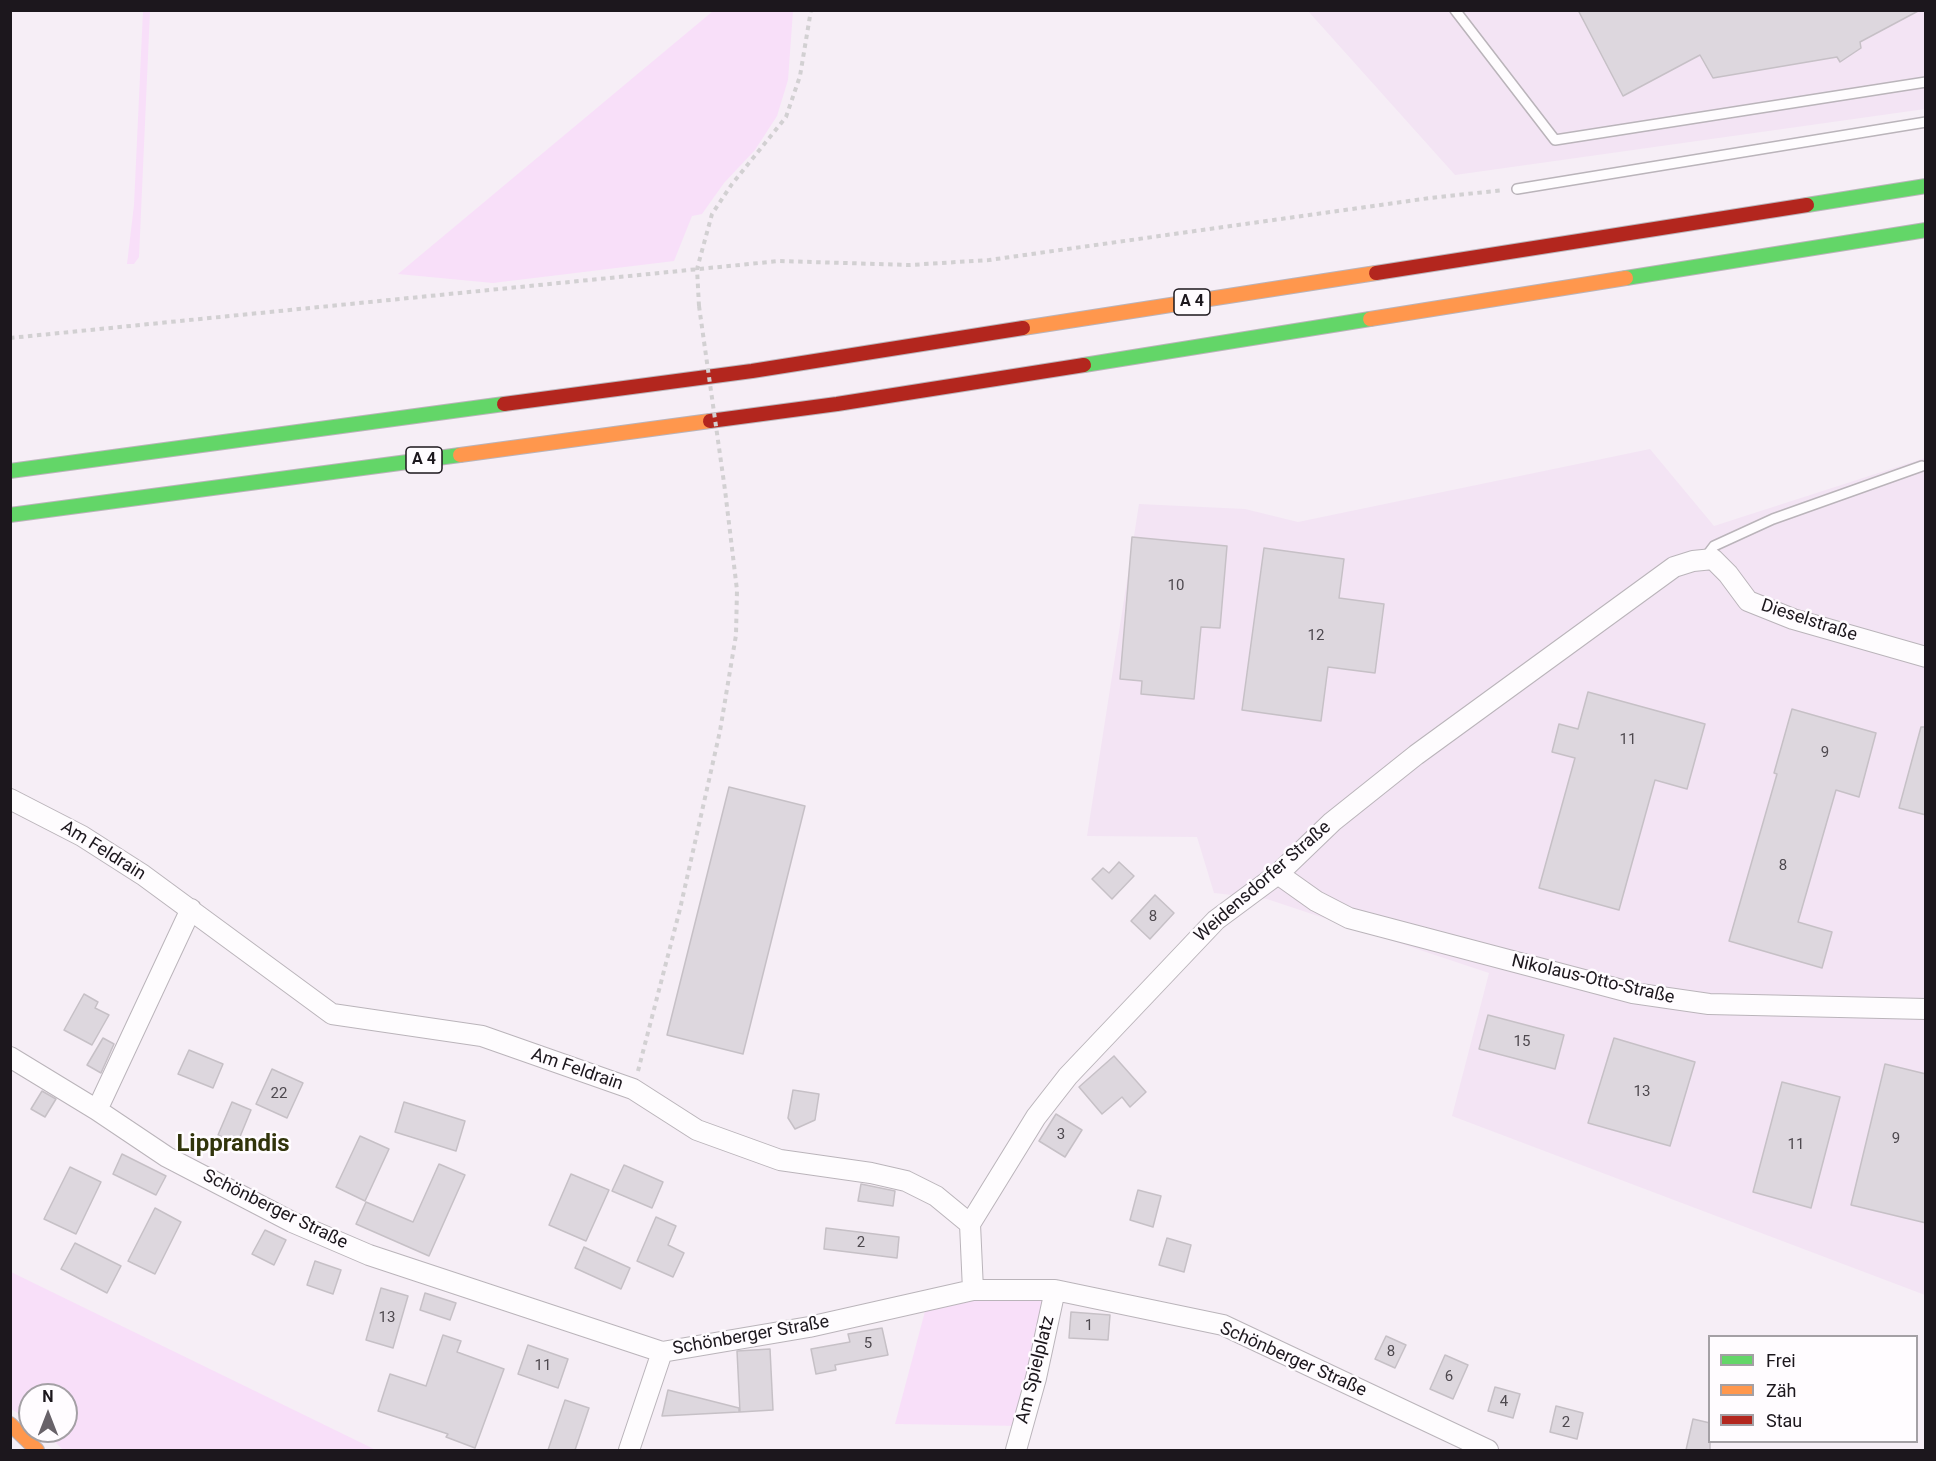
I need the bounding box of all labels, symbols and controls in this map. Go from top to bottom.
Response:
road number: A 4 [1174,289,1210,315]
road number: A 4 [406,447,442,473]
house number: 10 [1168,577,1184,595]
street label: Dieselstraße [1758,595,1860,647]
house number: 12 [1308,627,1324,645]
house number: 11 [1620,731,1636,749]
house number: 9 [1821,744,1829,762]
street label: Am Feldrain [57,816,149,886]
street label: Weidensdorfer Straße [1190,817,1336,947]
house number: 8 [1779,857,1787,875]
house number: 8 [1149,908,1157,926]
street label: Nikolaus-Otto-Straße [1509,951,1677,1009]
house number: 15 [1514,1033,1530,1051]
street label: Am Feldrain [528,1044,626,1096]
house number: 13 [1634,1083,1650,1101]
house number: 22 [271,1085,287,1103]
house number: 3 [1057,1126,1065,1144]
house number: 9 [1892,1130,1900,1148]
district label: Lipprandis [176,1131,290,1159]
house number: 11 [1788,1136,1804,1154]
street label: Schönberger Straße [199,1166,351,1254]
house number: 2 [857,1234,865,1252]
house number: 13 [379,1309,395,1327]
street label: Schönberger Straße [671,1312,831,1360]
street label: Am Spielplatz [1012,1314,1060,1426]
house number: 1 [1085,1317,1093,1335]
street label: Schönberger Straße [1216,1318,1370,1402]
house number: 5 [864,1335,872,1353]
legend [1708,1335,1918,1443]
house number: 8 [1387,1343,1395,1361]
text: Frei [1766,1350,1796,1371]
house number: 11 [535,1357,551,1375]
house number: 6 [1445,1368,1453,1386]
text: Zäh [1766,1380,1797,1401]
north arrow [18,1383,78,1443]
text: N [42,1387,54,1406]
house number: 4 [1500,1393,1508,1411]
text: Stau [1766,1410,1802,1431]
house number: 2 [1562,1414,1570,1432]

